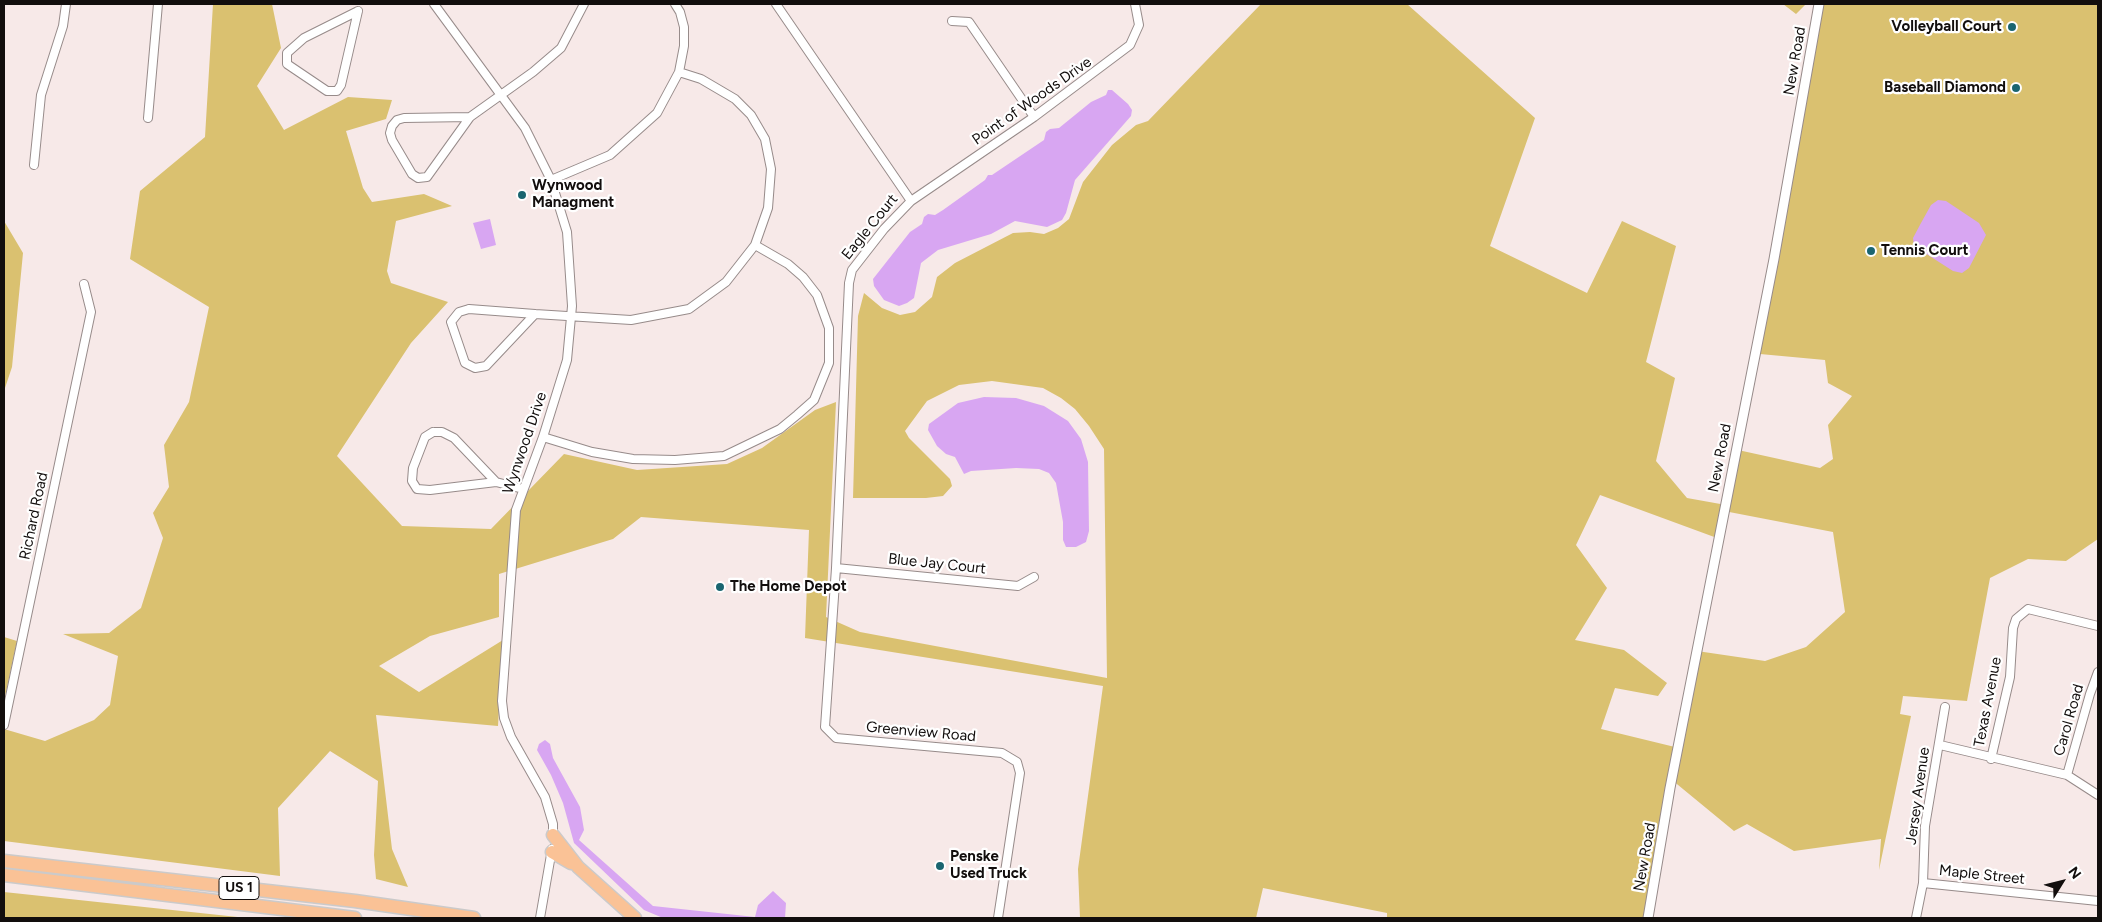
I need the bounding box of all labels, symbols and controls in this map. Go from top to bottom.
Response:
place label: Volleyball Court [1891,18,2002,36]
marker: Volleyball Court [2006,21,2018,33]
street label: New Road [1780,25,1810,97]
street label: Point of Woods Drive [969,53,1095,149]
place label: Baseball Diamond [1884,79,2006,97]
marker: Baseball Diamond [2010,82,2022,94]
place label: Wynwood Managment [532,177,614,212]
marker: Wynwood Managment [516,189,528,201]
street label: Eagle Court [838,191,902,263]
place label: Tennis Court [1881,242,1968,260]
marker: Tennis Court [1865,245,1877,257]
street label: Wynwood Drive [499,390,551,496]
street label: New Road [1705,422,1735,494]
street label: Richard Road [16,471,52,561]
street label: Blue Jay Court [887,550,987,578]
place label: The Home Depot [730,578,847,596]
marker: The Home Depot [714,581,726,593]
street label: Texas Avenue [1970,655,2006,749]
street label: Carol Road [2050,682,2088,758]
street label: Greenview Road [865,718,977,746]
street label: Jersey Avenue [1902,746,1934,846]
street label: New Road [1630,821,1660,893]
place label: Penske Used Truck [950,848,1027,883]
north arrow [2037,857,2087,907]
marker: Penske Used Truck [934,860,946,872]
street label: Maple Street [1938,862,2026,888]
text: N [2064,864,2085,882]
road number: US 1 [219,876,259,900]

